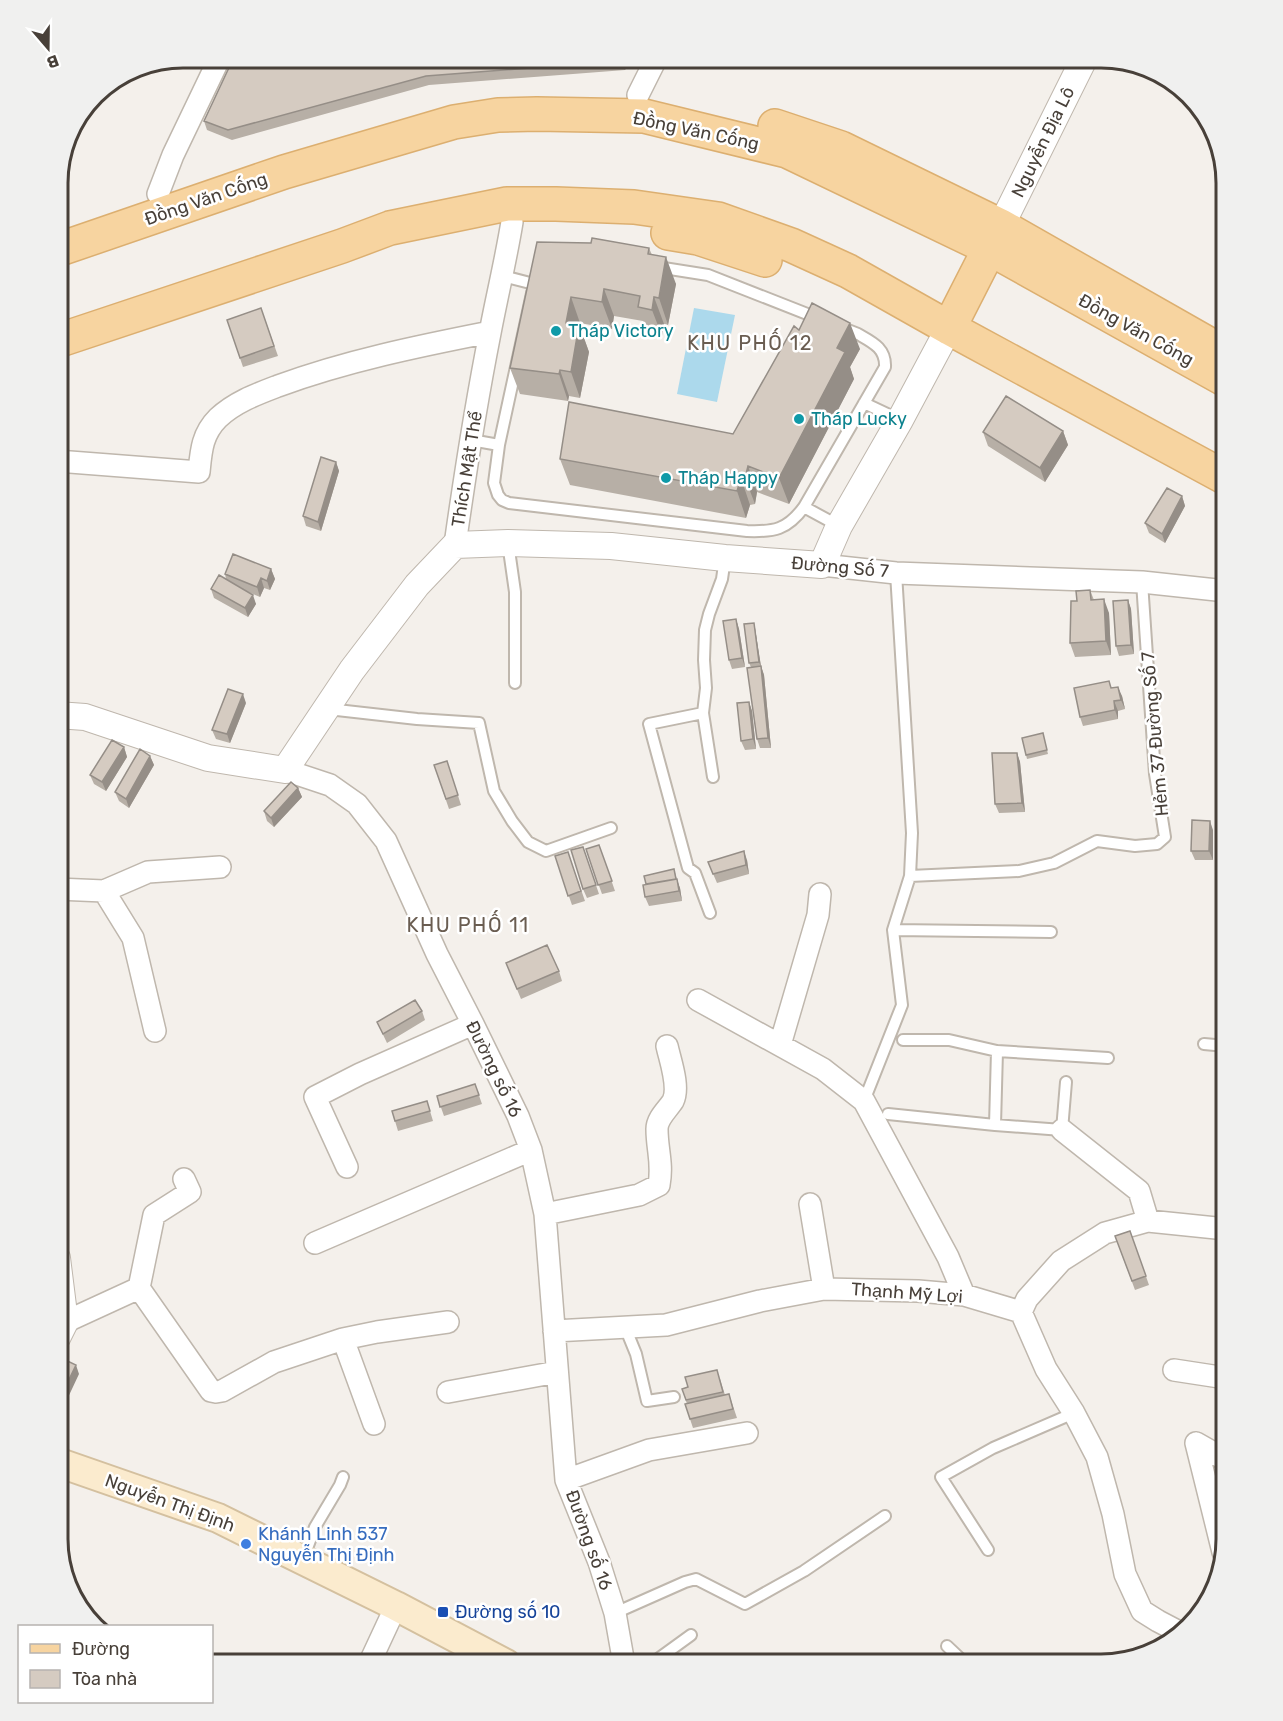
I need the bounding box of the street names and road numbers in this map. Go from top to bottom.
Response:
street label: Nguyễn Địa Lô [1006,83,1079,201]
street label: Đồng Văn Cống [631,106,761,155]
street label: Đồng Văn Cống [141,167,270,230]
street label: Đồng Văn Cống [1074,289,1198,371]
street label: Thích Mật Thể [447,409,487,529]
street label: Đường Số 7 [790,551,890,582]
street label: Hẻm 37 Đường Số 7 [1136,651,1173,817]
street label: Đường số 16 [461,1017,528,1121]
street label: Thạnh Mỹ Lợi [850,1278,964,1308]
street label: Nguyễn Thị Định [102,1469,238,1537]
street label: Đường số 16 [561,1487,618,1593]

